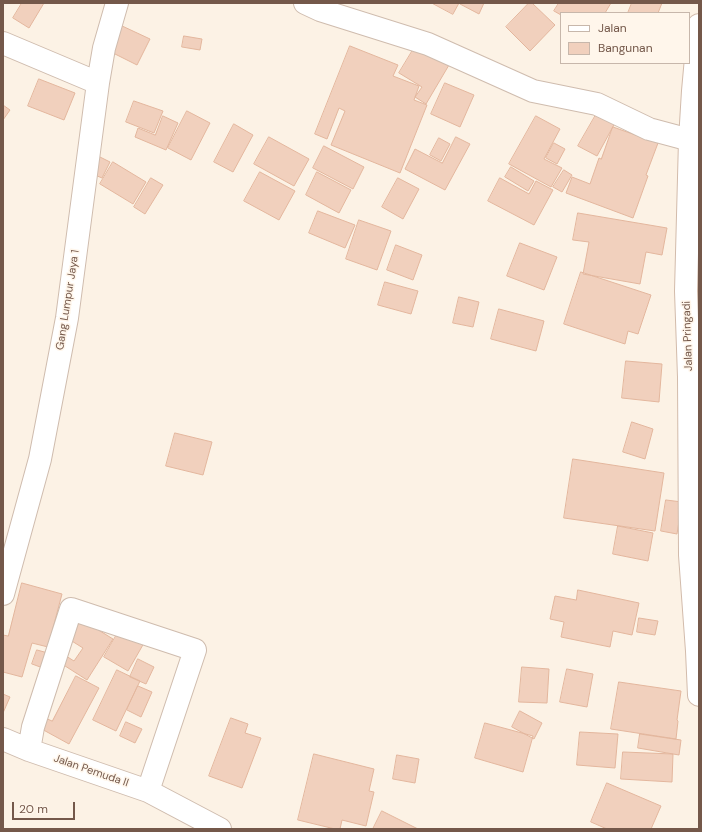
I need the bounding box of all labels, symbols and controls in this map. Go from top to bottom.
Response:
legend [560,12,690,64]
text: Jalan [598,20,627,36]
text: Bangunan [598,40,653,56]
street label: Gang Lumpur Jaya 1 [54,249,82,351]
street label: Jalan Pringadi [680,301,696,371]
street label: Jalan Pemuda II [52,752,130,790]
scale bar [14,794,77,820]
text: 20 m [19,801,48,817]

